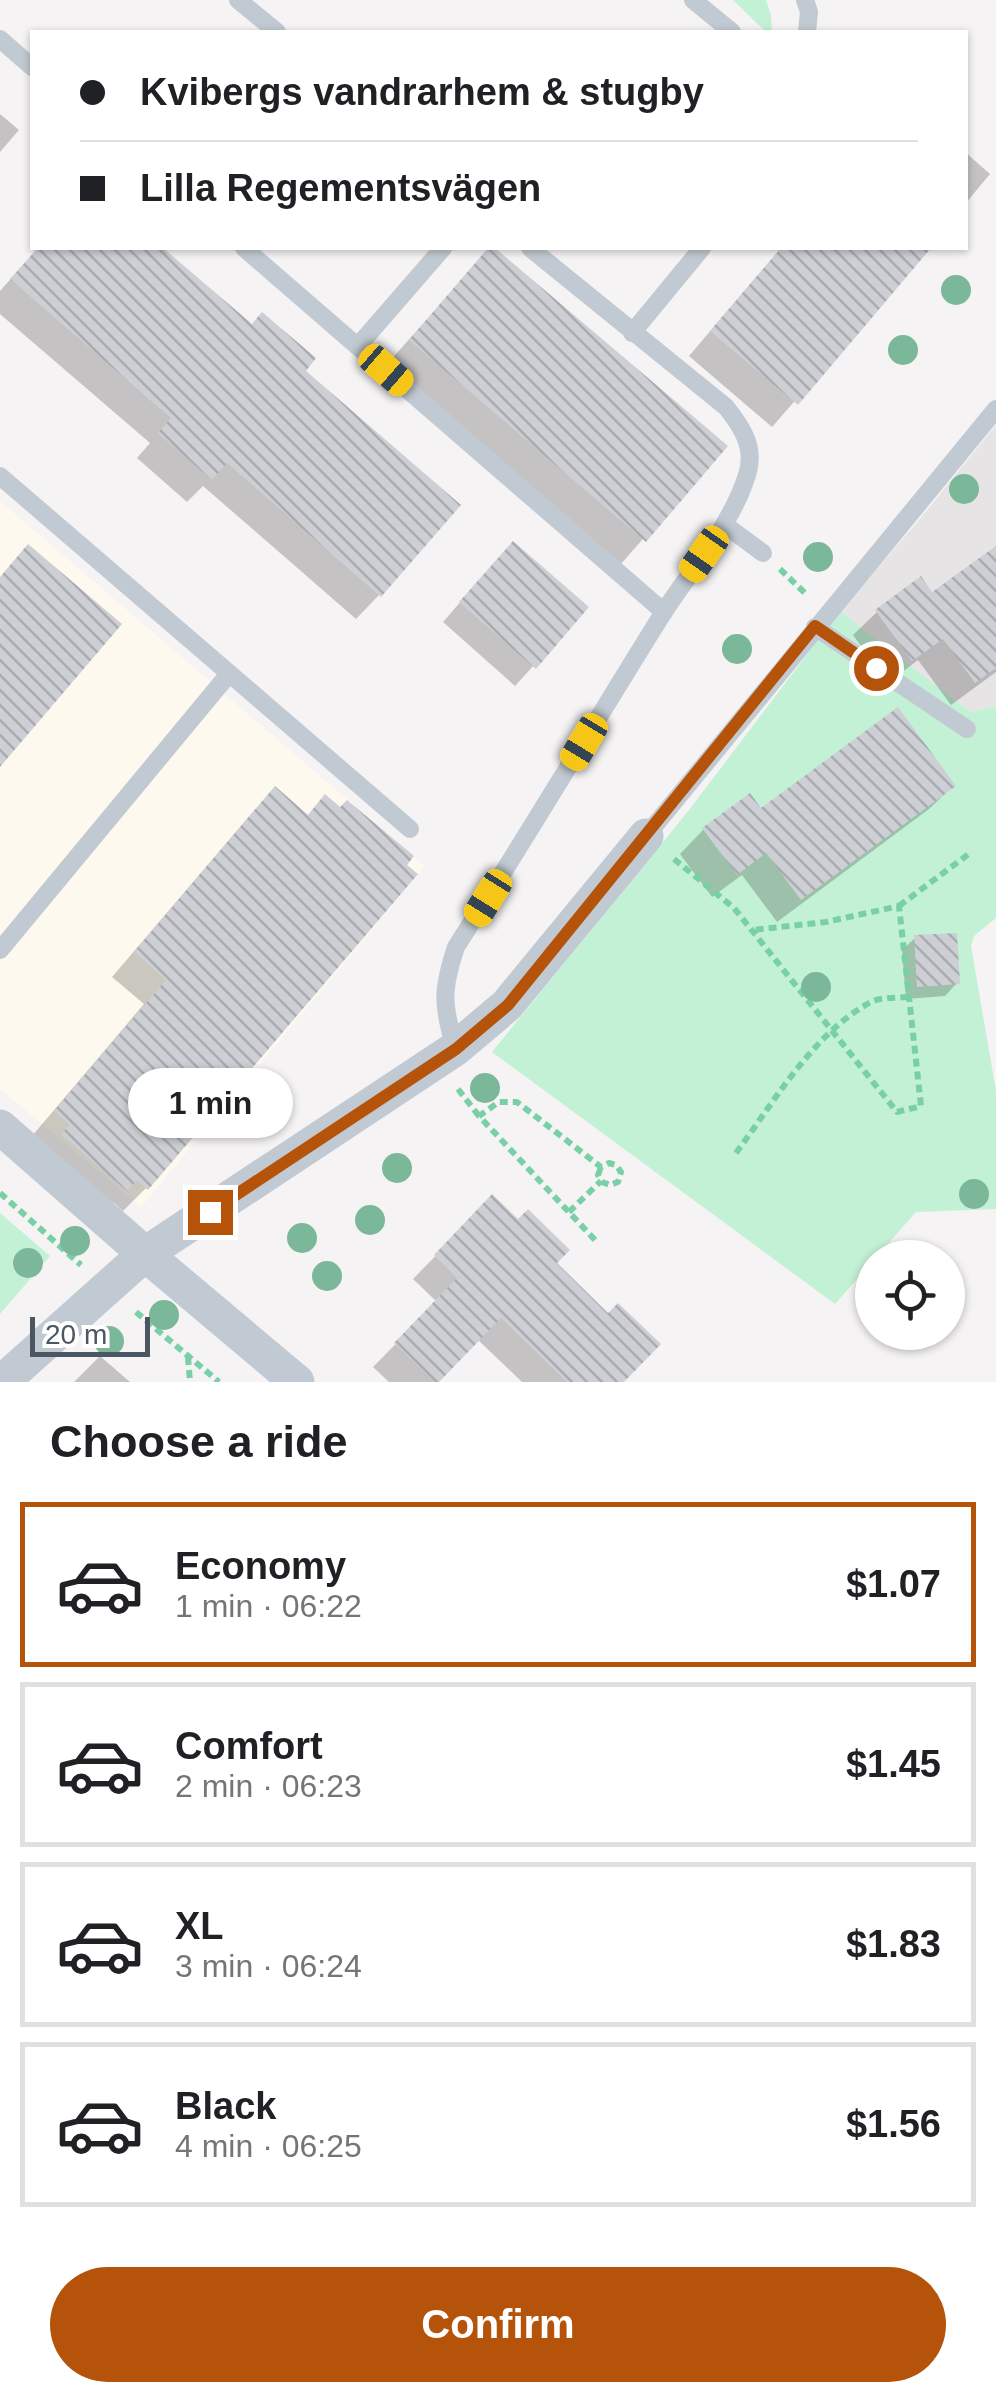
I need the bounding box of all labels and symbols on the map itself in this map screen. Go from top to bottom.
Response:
car [354,339,418,401]
car [675,521,733,587]
route start [854,646,899,691]
car [556,709,612,775]
car [459,865,517,931]
callout: 1 min [128,1067,292,1137]
route end [188,1190,233,1235]
scale bar [30,1312,150,1356]

